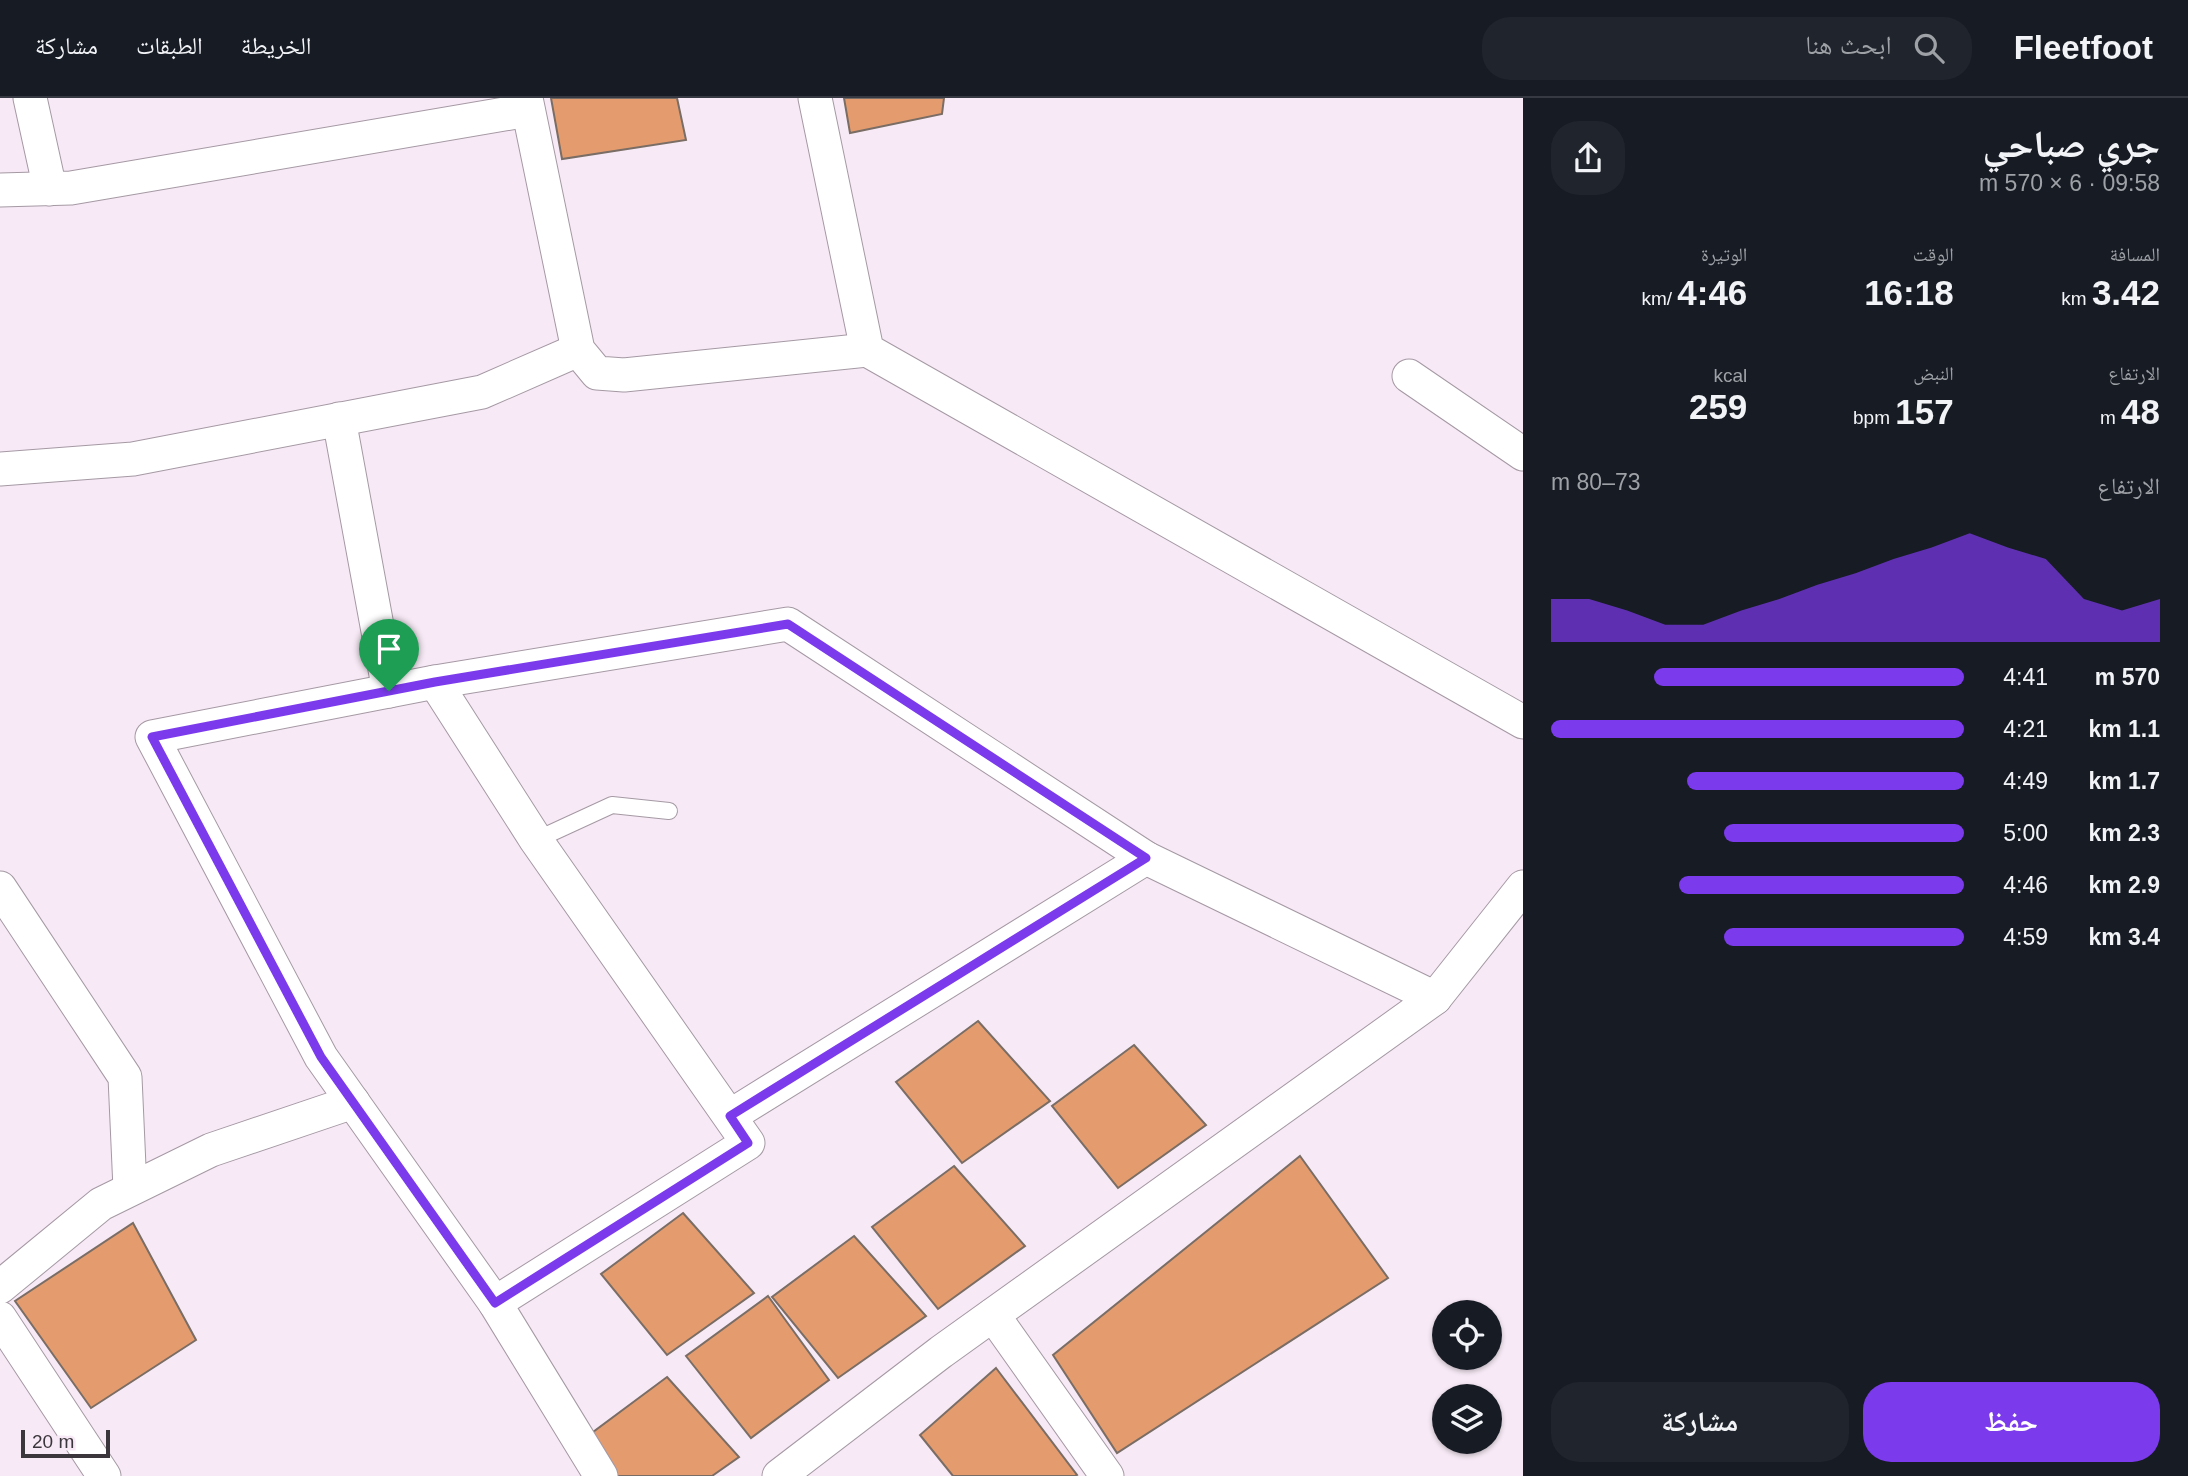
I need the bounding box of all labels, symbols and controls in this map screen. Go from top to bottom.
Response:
search box [1482,17,1972,80]
icon: search [1910,29,1948,67]
text: Fleetfoot [2014,29,2153,66]
text: ابحث هنا [1805,30,1892,60]
text: مشاركة [35,32,98,59]
text: الطبقات [136,32,203,59]
text: الخريطة [241,32,311,59]
button: share [1551,121,1625,195]
text: جري صباحي [1982,123,2160,165]
text: 09:58 · 6 × 570 m [1979,170,2160,196]
text: الوتيرة [1701,244,1747,265]
text: الوقت [1913,244,1954,265]
text: المسافة [2110,244,2160,265]
text: 4:46 [1677,273,1747,312]
text: 16:18 [1864,273,1954,312]
text: 3.42 [2092,273,2160,312]
text: /km [1641,288,1677,309]
text: km [2061,288,2092,309]
text: النبض [1913,363,1954,384]
text: الارتفاع [2108,363,2160,384]
text: kcal [1714,365,1747,386]
text: 259 [1689,387,1747,426]
text: 157 [1895,392,1954,431]
text: 48 [2121,392,2160,431]
text: bpm [1853,407,1895,428]
text: m [2100,407,2121,428]
text: 73–80 m [1551,469,1641,495]
text: الارتفاع [2097,473,2160,499]
pin [359,619,419,691]
icon: arrive [370,630,408,668]
text: 4:41 [2003,664,2048,690]
text: 570 m [2095,664,2160,690]
text: 4:21 [2003,716,2048,742]
text: 1.1 km [2088,716,2160,742]
text: 4:49 [2003,768,2048,794]
text: 1.7 km [2088,768,2160,794]
text: 5:00 [2003,820,2048,846]
text: 2.3 km [2088,820,2160,846]
text: 4:46 [2003,872,2048,898]
text: 2.9 km [2088,872,2160,898]
text: 4:59 [2003,924,2048,950]
text: 3.4 km [2088,924,2160,950]
map controls [1432,1300,1502,1454]
button: locate [1432,1300,1502,1370]
button: مشاركة [1551,1382,1849,1462]
button: حفظ [1863,1382,2160,1462]
button: layers [1432,1384,1502,1454]
scale bar [21,1427,110,1459]
text: 20 m [32,1431,74,1452]

